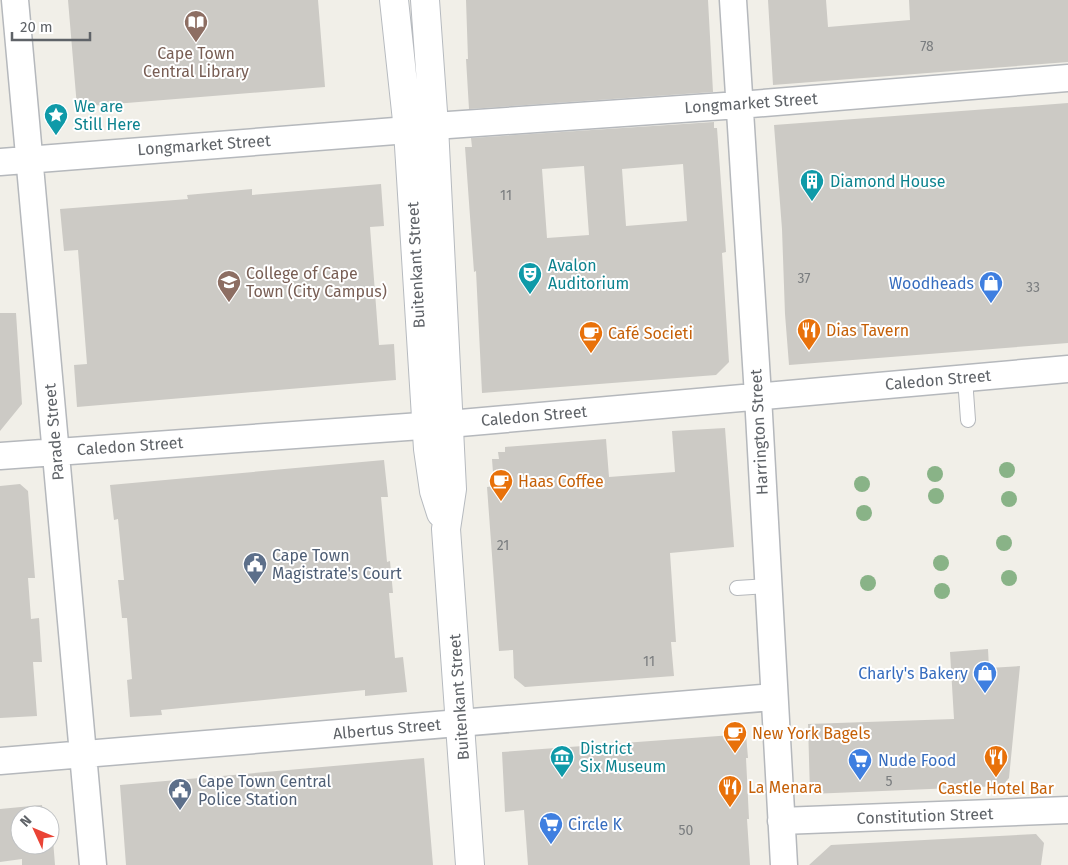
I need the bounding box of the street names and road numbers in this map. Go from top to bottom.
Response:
street label: Longmarket Street [684,89,818,117]
street label: Longmarket Street [137,131,271,159]
street label: Buitenkant Street [403,201,429,329]
street label: Caledon Street [884,366,992,394]
street label: Harrington Street [746,368,772,495]
street label: Parade Street [40,382,68,481]
street label: Caledon Street [480,402,588,430]
street label: Caledon Street [76,433,184,459]
street label: Buitenkant Street [445,633,473,761]
street label: Albertus Street [332,715,442,743]
street label: Constitution Street [856,804,994,828]

